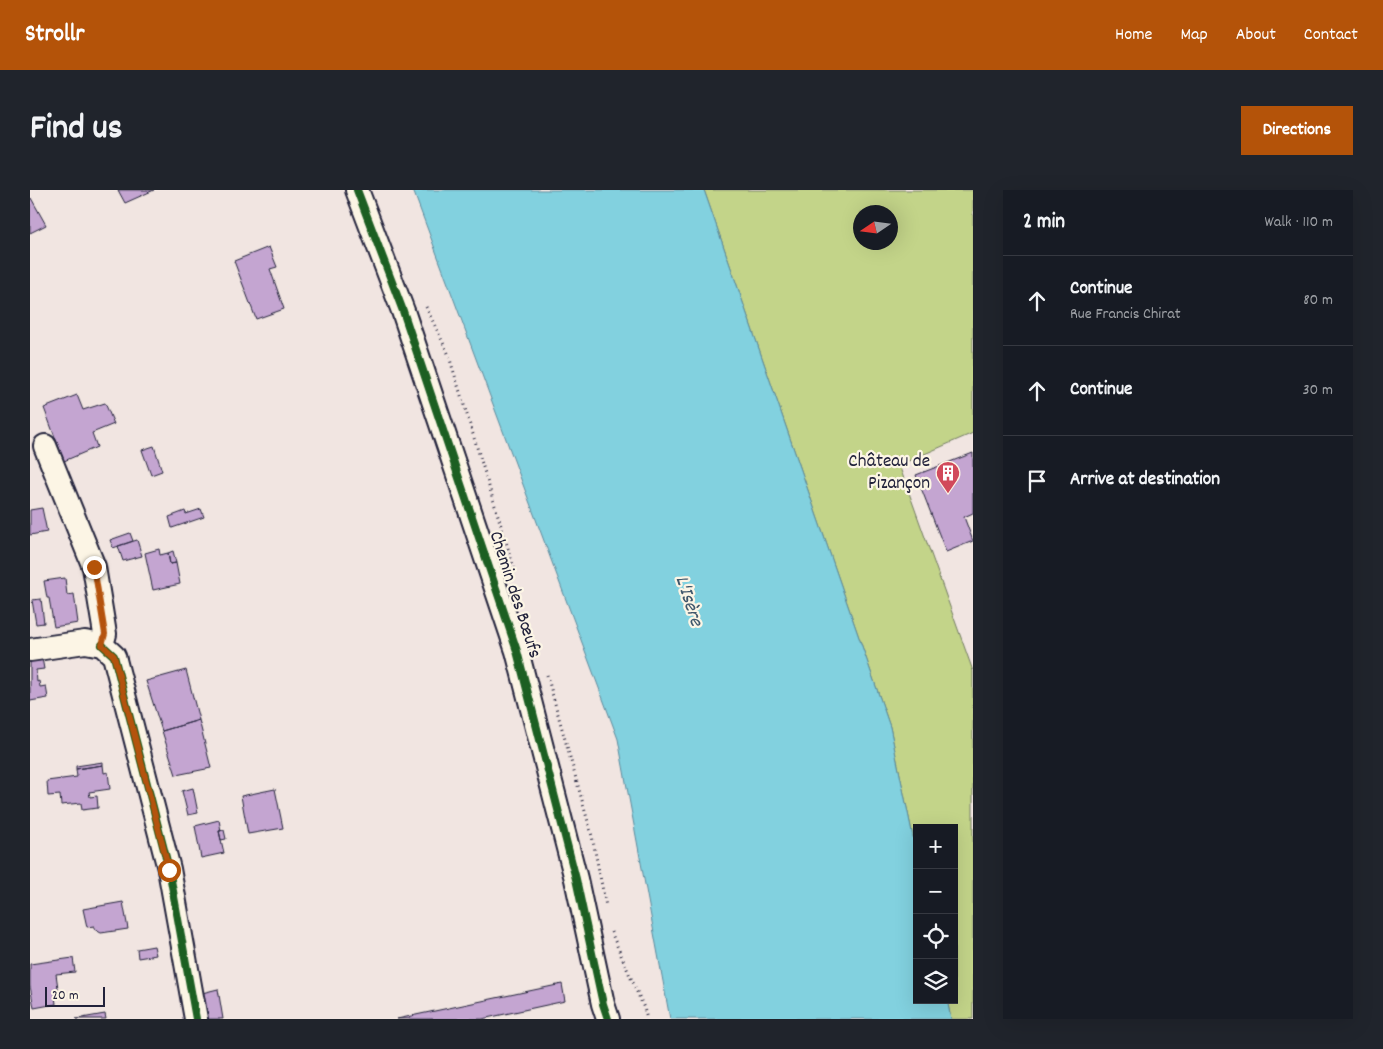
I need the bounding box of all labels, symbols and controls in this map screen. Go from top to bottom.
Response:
text: Strollr [25,18,84,52]
text: Home [1115,23,1152,48]
text: Map [1180,23,1208,48]
text: About [1236,23,1276,48]
text: Contact [1304,23,1358,48]
text: Find us [30,105,122,155]
button: Directions [1241,106,1353,155]
north arrow [853,205,898,250]
text: 2 min [1023,208,1065,238]
text: Walk · 110 m [1265,211,1333,234]
text: Continue [1070,276,1132,303]
icon: ahead [1023,287,1051,315]
text: 80 m [1303,289,1333,312]
text: Rue Francis Chirat [1070,303,1181,326]
icon: ahead [1023,377,1051,405]
text: Continue [1070,377,1132,404]
text: 30 m [1303,379,1333,402]
place label: Château de Pizançon [848,449,930,498]
building icon: Château de Pizançon [935,460,961,494]
icon: arrive [1023,467,1051,495]
text: Arrive at destination [1070,467,1220,494]
street label: Chemin des Bœufs [481,528,547,662]
route end [83,556,106,579]
water label: L'Isère [667,572,710,631]
map controls [913,824,958,1004]
button: + [913,824,958,869]
route start [158,859,181,882]
button: − [913,869,958,914]
button: locate [913,914,958,959]
button: layers [913,959,958,1004]
scale bar [45,984,105,1007]
text: 20 m [52,986,79,1006]

